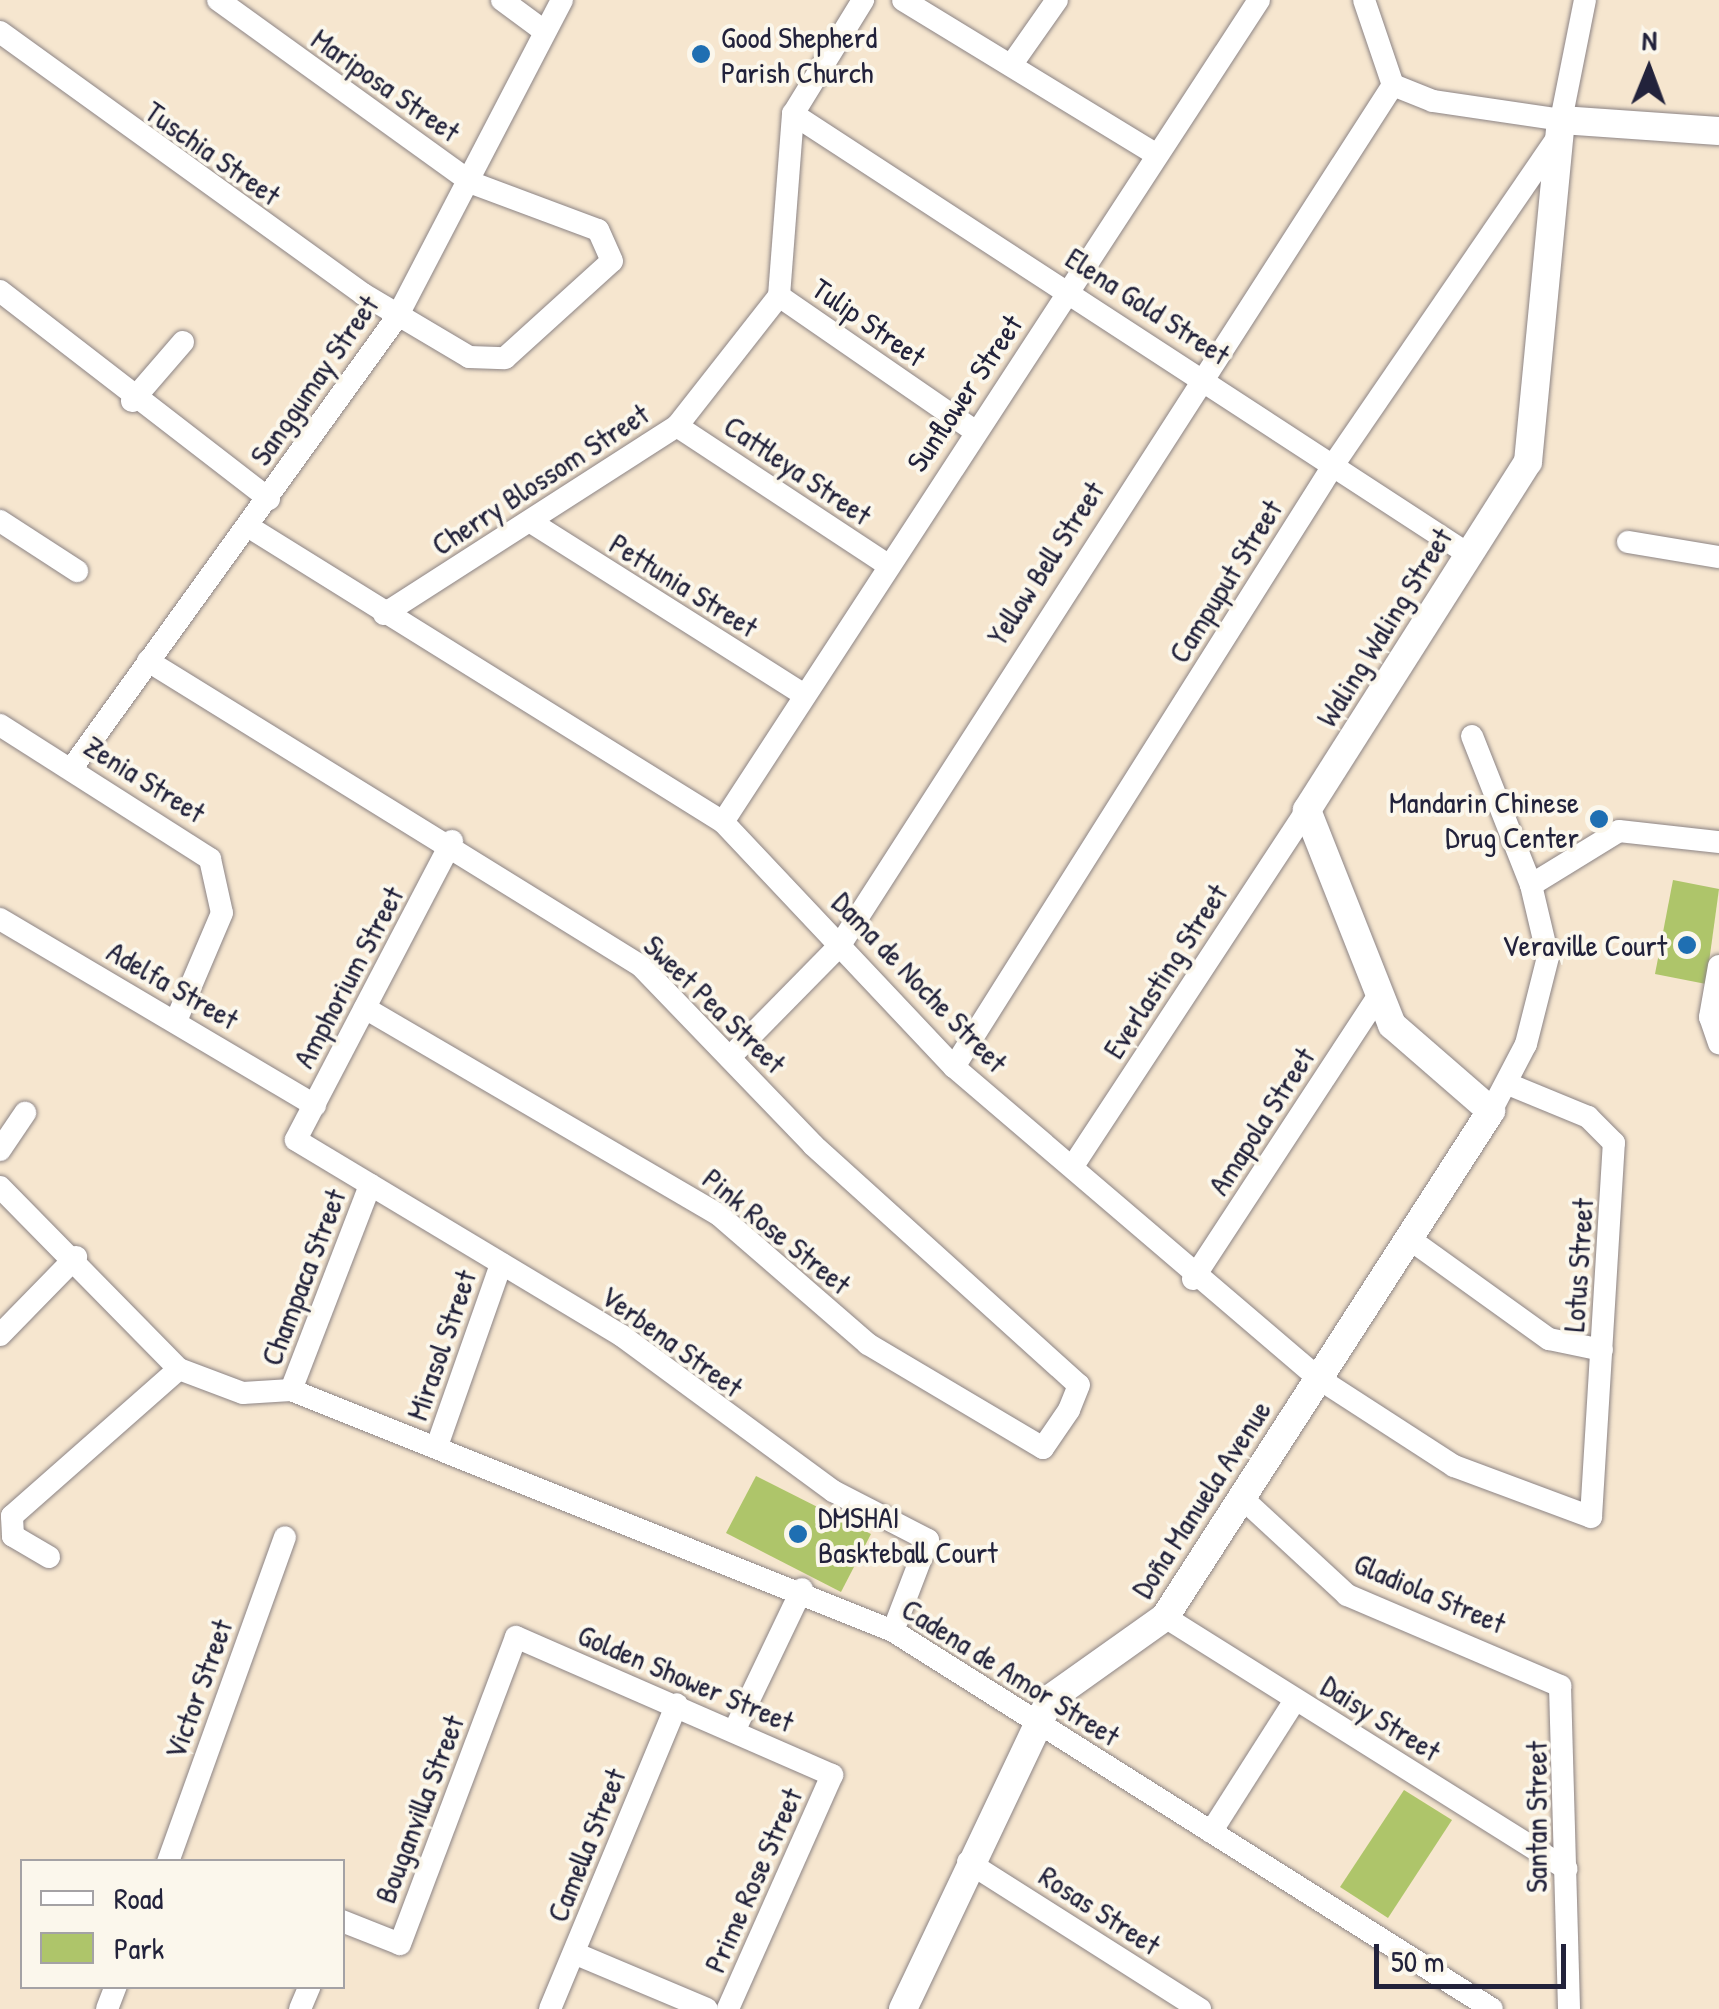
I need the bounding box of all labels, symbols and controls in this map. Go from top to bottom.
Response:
place label: Good Shepherd Parish Church [721,19,877,90]
north arrow [1599,20,1699,120]
street label: Mariposa Street [305,21,467,149]
text: N [1642,21,1657,59]
marker: Good Shepherd Parish Church [690,43,712,65]
street label: Tuschia Street [138,93,288,213]
street label: Elena Gold Street [1059,240,1237,372]
street label: Tulip Street [805,270,933,374]
street label: Sanggumay Street [242,288,386,472]
street label: Sunflower Street [898,308,1030,478]
street label: Cherry Blossom Street [425,395,655,563]
street label: Cattleya Street [717,408,879,532]
street label: Yellow Bell Street [979,474,1111,652]
street label: Campuput Street [1161,493,1289,669]
street label: Waling Waling Street [1308,521,1460,733]
street label: Pettunia Street [603,525,765,645]
street label: Zenia Street [78,728,212,830]
place label: Mandarin Chinese Drug Center [1389,784,1579,854]
marker: Mandarin Chinese Drug Center [1588,808,1610,830]
street label: Everlasting Street [1095,877,1235,1065]
street label: Amphorium Street [285,880,411,1074]
street label: Dama de Noche Street [825,884,1015,1080]
street label: Sweet Pea Street [636,927,794,1081]
place label: Veraville Court [1502,927,1667,963]
street label: Adelfa Street [101,933,245,1037]
marker: Veraville Court [1676,934,1698,956]
street label: Amapola Street [1200,1041,1322,1201]
street label: Pink Rose Street [696,1160,858,1302]
street label: Champaca Street [253,1184,353,1370]
street label: Lotus Street [1555,1197,1601,1333]
street label: Mirasol Street [399,1265,483,1425]
street label: Verbena Street [594,1277,750,1405]
street label: Doña Manuela Avenue [1124,1393,1278,1605]
place label: DMSHAI Baskteball Court [818,1499,998,1570]
marker: DMSHAI Baskteball Court [787,1523,809,1545]
street label: Gladiola Street [1349,1545,1511,1641]
street label: Cadena de Amor Street [895,1590,1127,1754]
street label: Victor Street [156,1614,240,1764]
street label: Golden Shower Street [573,1616,799,1740]
street label: Daisy Street [1315,1667,1447,1769]
street label: Bouganvilla Street [367,1710,471,1908]
street label: Santan Street [1518,1741,1554,1893]
street label: Camella Street [539,1763,633,1927]
street label: Prime Rose Street [696,1782,810,1978]
street label: Rosas Street [1033,1858,1167,1962]
legend [20,1859,345,1989]
text: Road [114,1878,163,1918]
scale bar [1379,1924,1572,1986]
text: Park [114,1928,164,1968]
text: 50 m [1391,1941,1444,1981]

